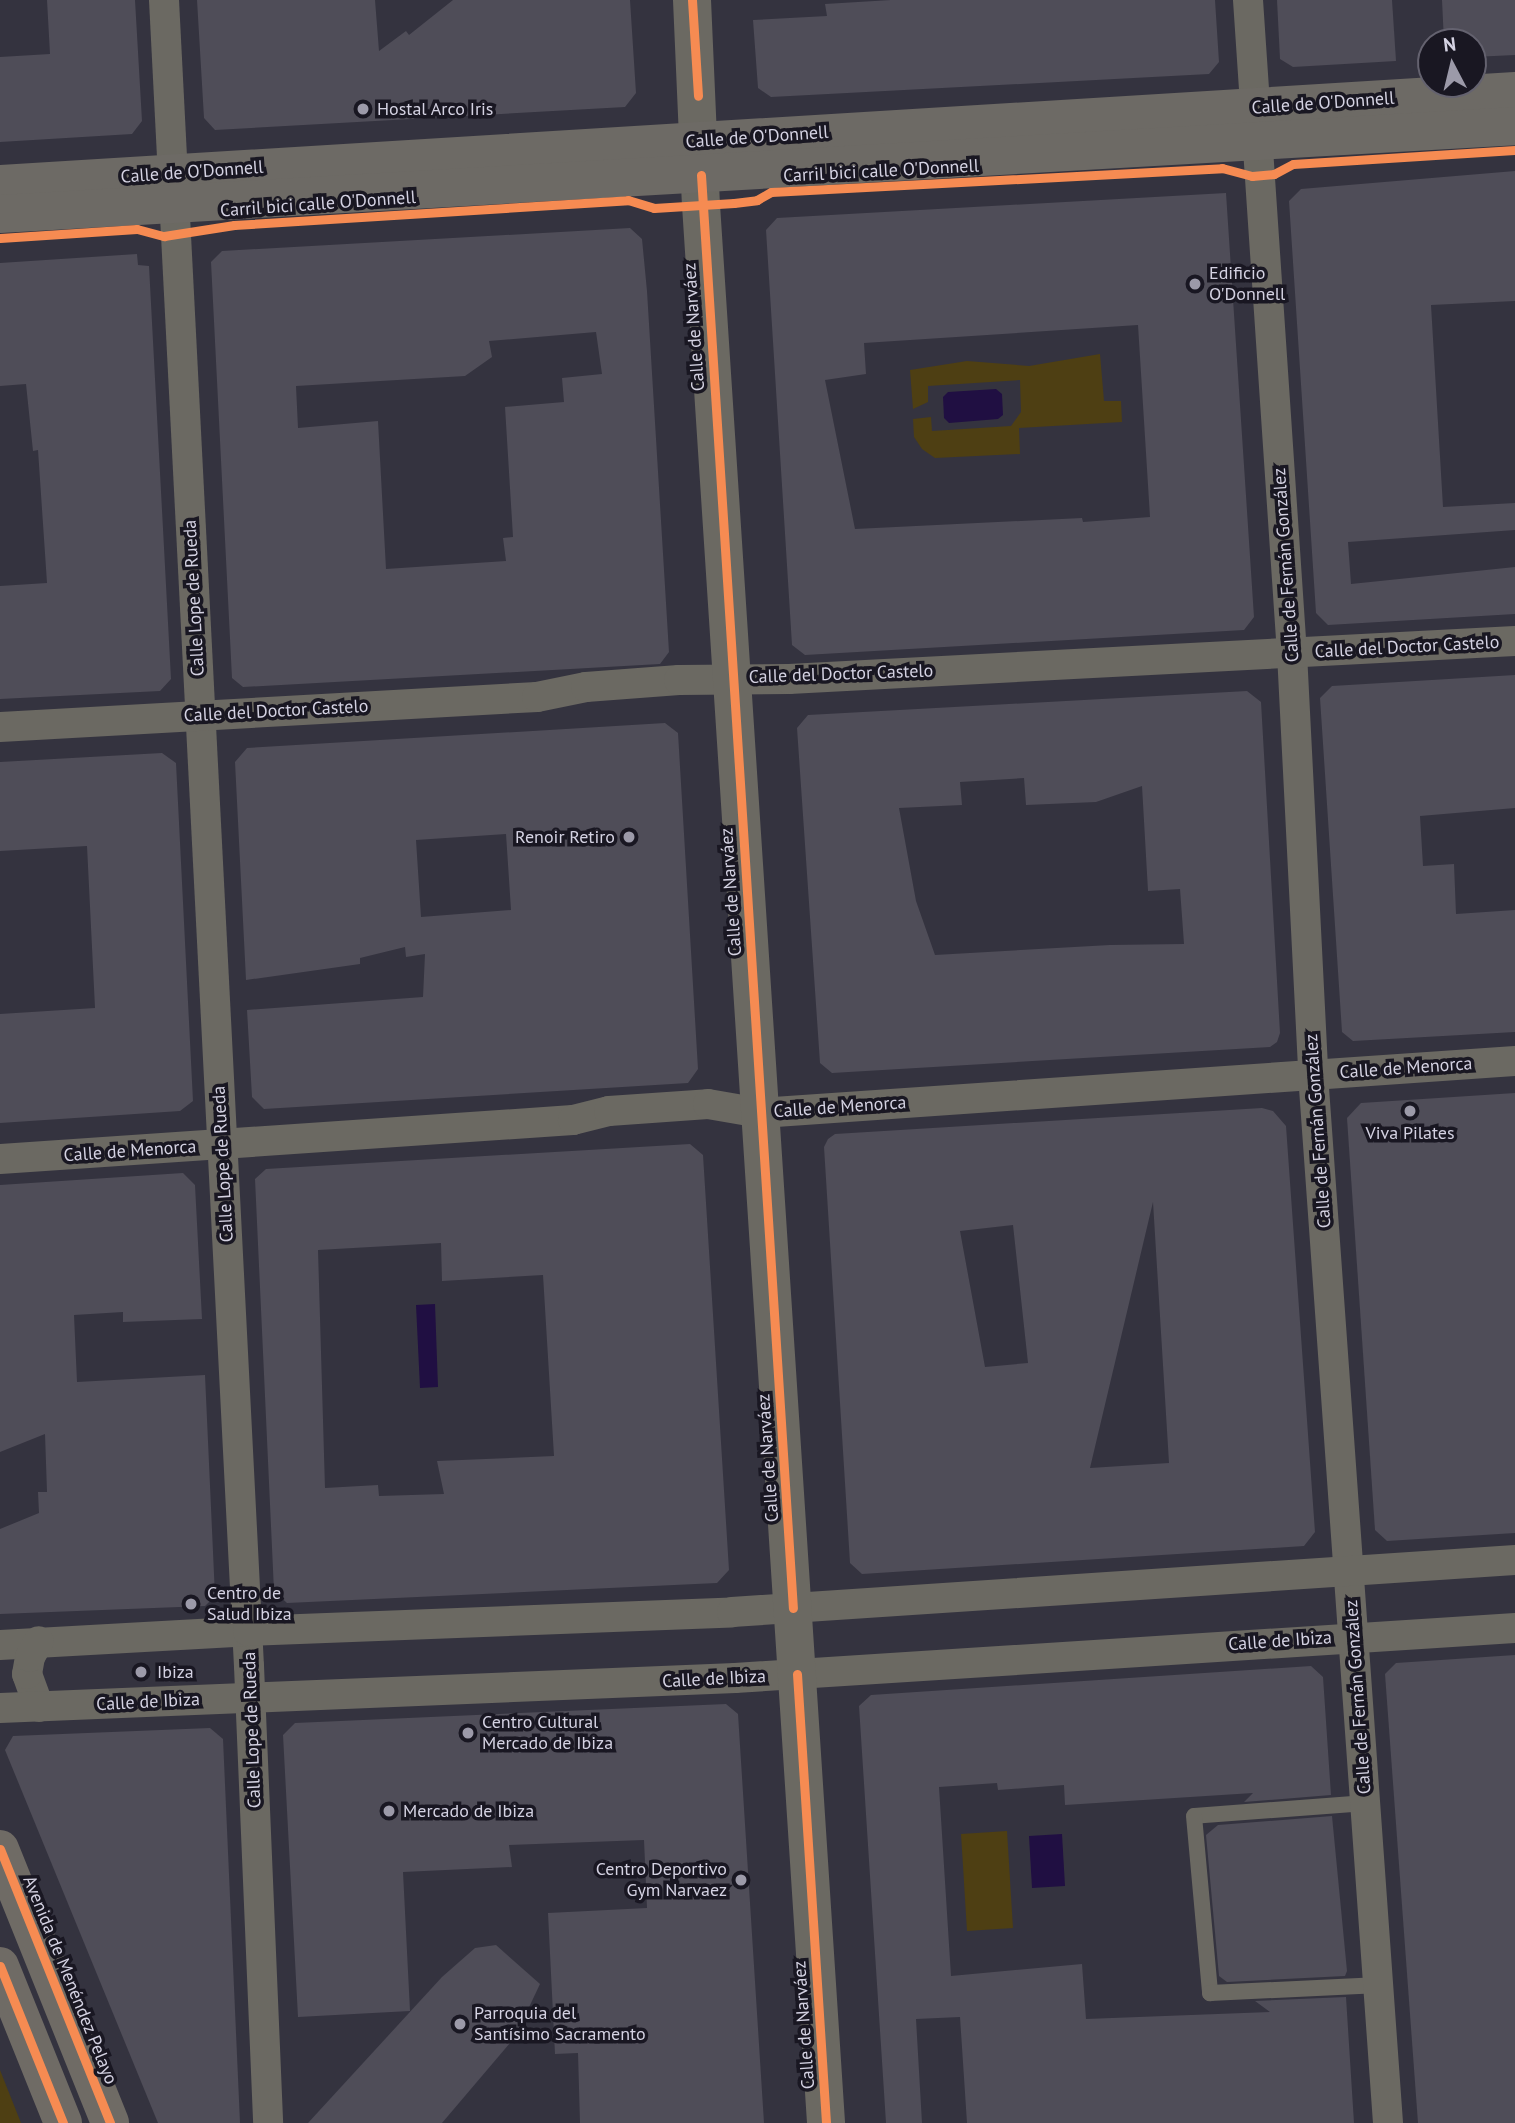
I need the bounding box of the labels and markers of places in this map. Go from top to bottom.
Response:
place label: Hostal Arco Iris [377,98,494,120]
marker: Hostal Arco Iris [355,101,371,117]
place label: Edificio O'Donnell [1209,263,1285,306]
marker: Edificio O'Donnell [1187,276,1203,292]
place label: Renoir Retiro [515,826,615,848]
marker: Renoir Retiro [621,829,637,845]
marker: Viva Pilates [1402,1103,1418,1119]
place label: Viva Pilates [1365,1122,1455,1144]
place label: Centro de Salud Ibiza [207,1583,292,1626]
marker: Centro de Salud Ibiza [181,1594,201,1614]
place label: Ibiza [157,1661,194,1683]
marker: Ibiza [131,1662,151,1682]
place label: Centro Cultural Mercado de Ibiza [482,1712,613,1754]
marker: Centro Cultural Mercado de Ibiza [460,1725,476,1741]
place label: Mercado de Ibiza [403,1800,534,1822]
marker: Mercado de Ibiza [381,1803,397,1819]
place label: Centro Deportivo Gym Narvaez [596,1859,727,1902]
marker: Centro Deportivo Gym Narvaez [733,1872,749,1888]
place label: Parroquia del Santísimo Sacramento [474,2003,646,2046]
marker: Parroquia del Santísimo Sacramento [452,2016,468,2032]

